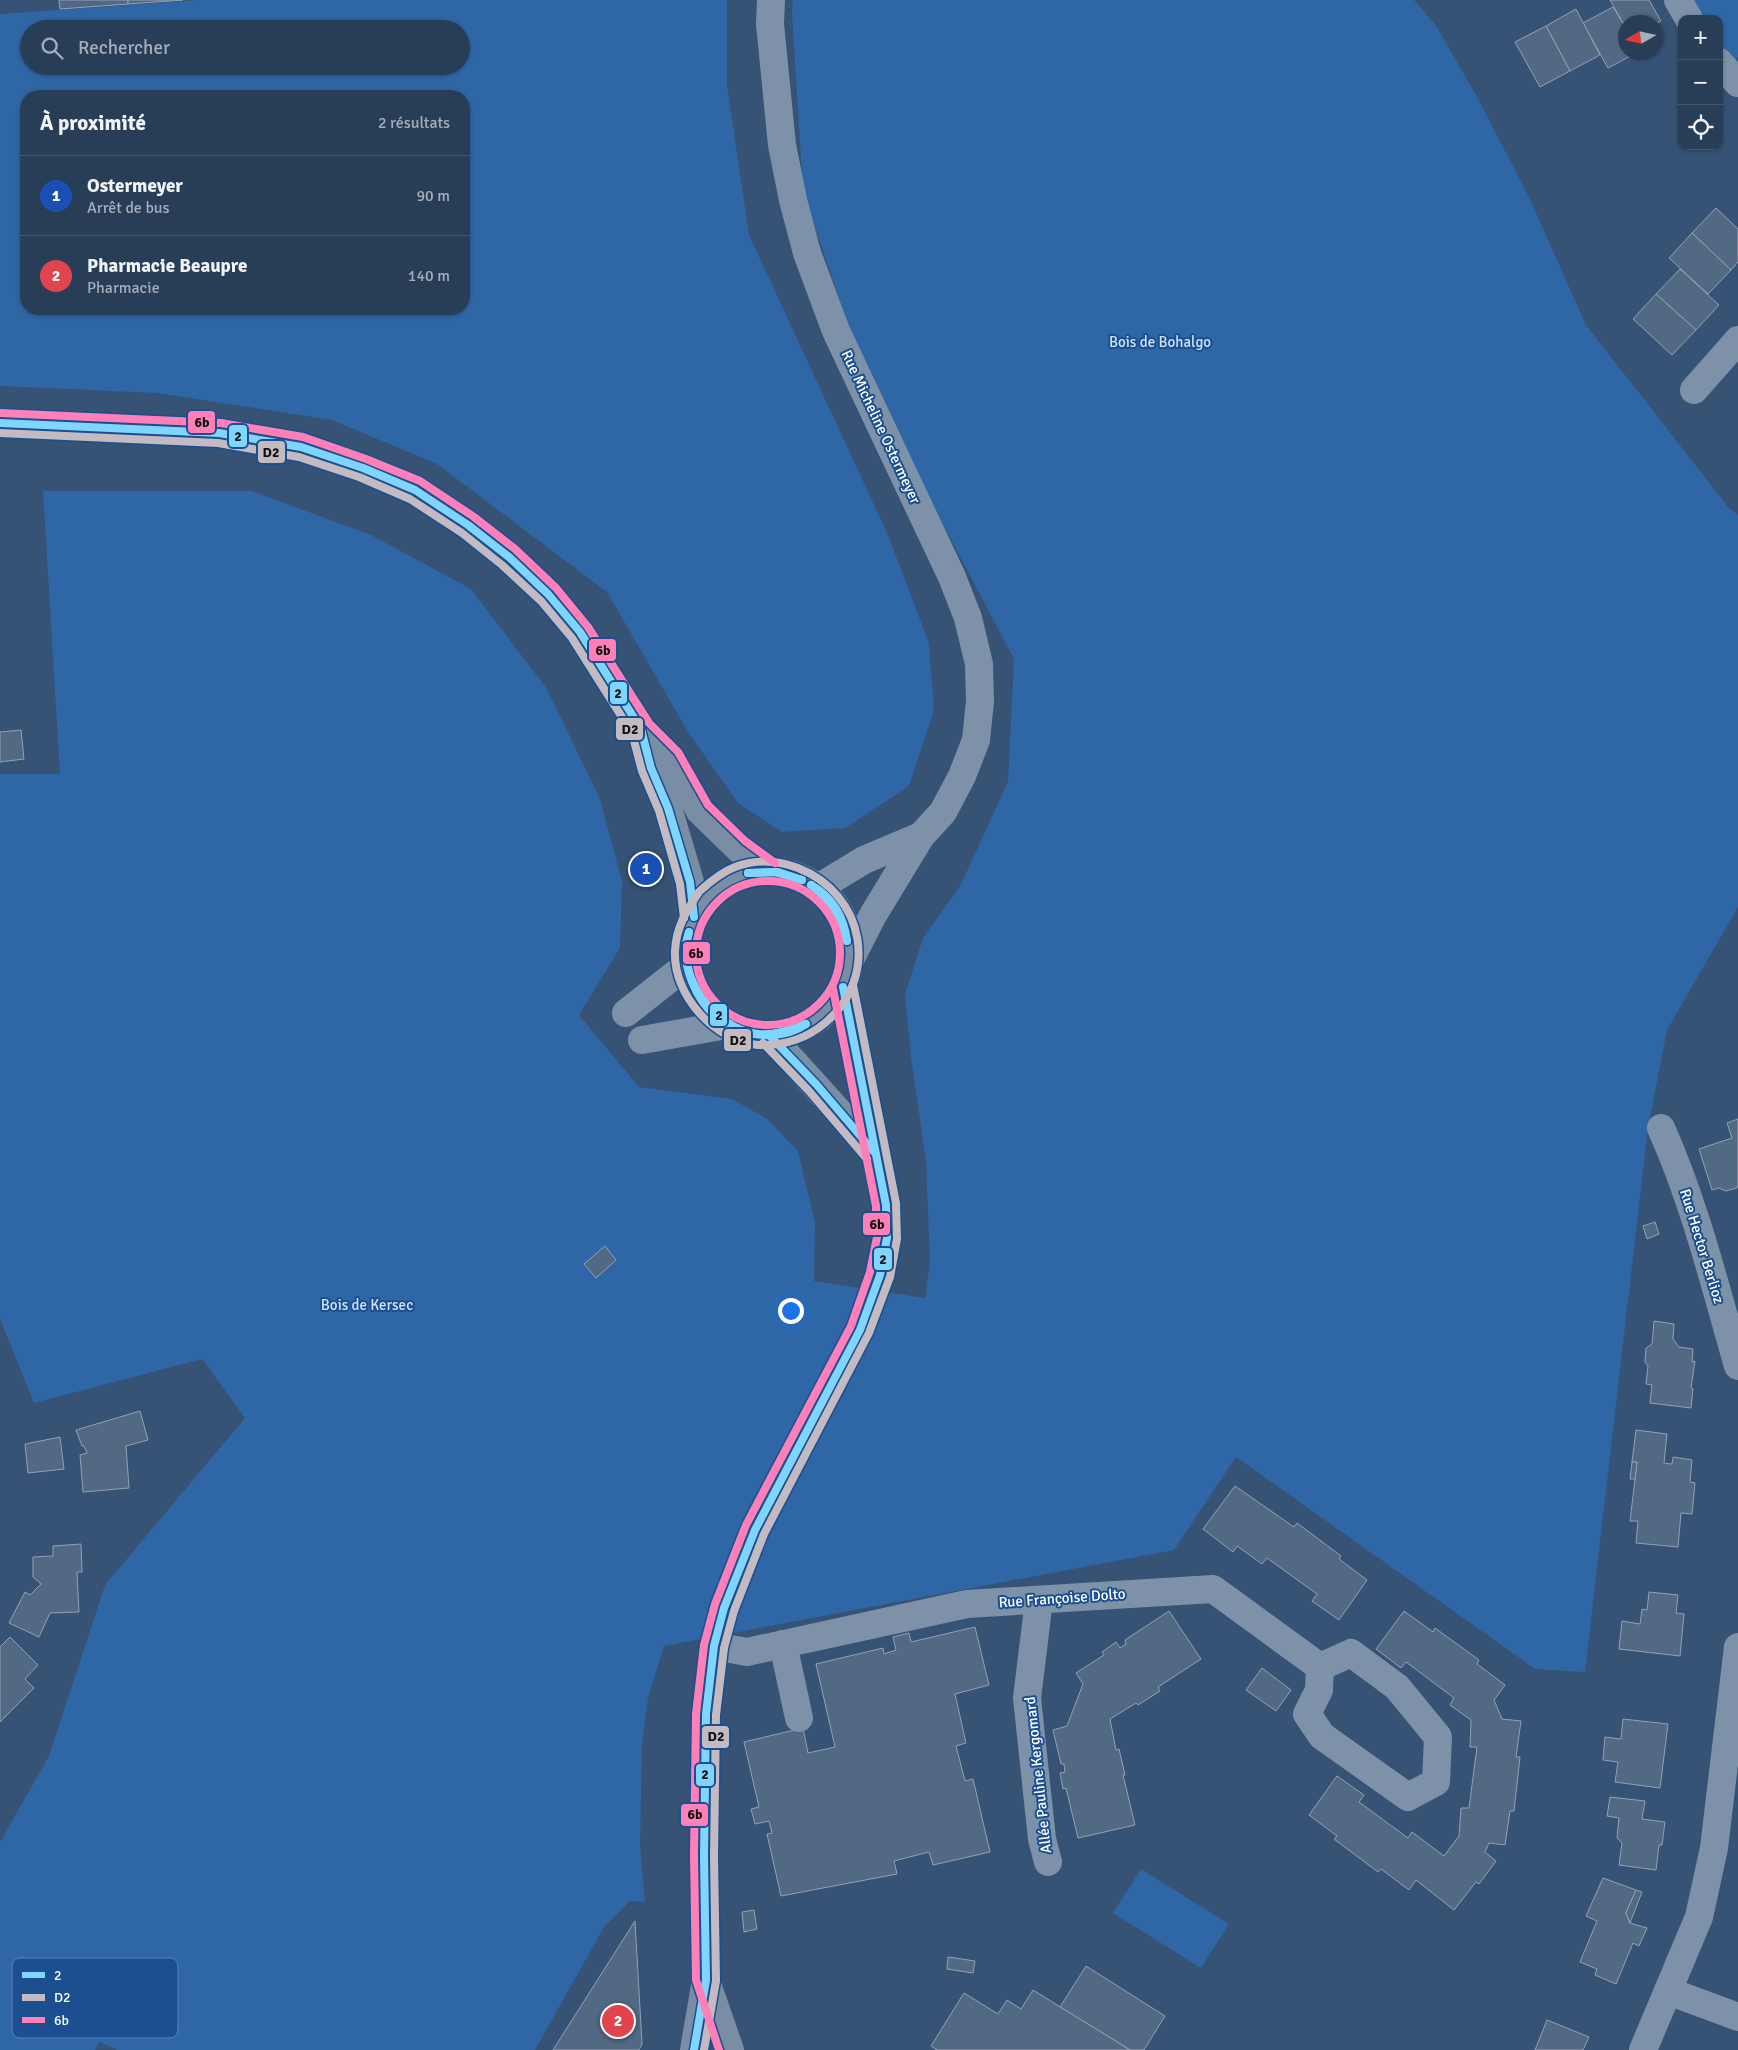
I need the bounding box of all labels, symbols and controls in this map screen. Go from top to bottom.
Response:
north arrow [1618,15,1663,60]
map controls [1678,15,1723,150]
button: + [1678,15,1723,60]
search box [20,20,470,75]
icon: search [38,34,66,62]
text: Rechercher [78,36,170,60]
button: − [1678,60,1723,105]
button: locate [1678,105,1723,150]
text: À proximité [40,110,146,136]
text: 2 résultats [378,113,450,133]
text: Ostermeyer [87,174,183,198]
text: 1 [52,186,60,206]
text: 90 m [416,186,450,206]
text: Arrêt de bus [87,198,170,218]
text: Pharmacie Beaupre [87,254,248,278]
text: 2 [52,266,60,286]
text: 140 m [408,266,450,286]
text: Pharmacie [87,278,160,298]
park label: Bois de Bohalgo [1109,333,1211,351]
street label: Rue Micheline Ostermeyer [837,347,925,507]
line badge: 6b [187,410,216,434]
text: 6b [194,414,210,431]
line badge: 2 [228,424,248,448]
text: 2 [234,428,242,445]
line badge: D2 [257,440,286,464]
text: D2 [263,444,279,461]
line badge: 6b [588,638,617,662]
text: 6b [595,642,611,659]
line badge: 2 [609,681,628,705]
text: 2 [614,685,622,702]
line badge: D2 [615,717,644,741]
text: D2 [622,721,638,738]
pin: 1 [630,850,662,888]
line badge: 6b [682,941,711,965]
text: 6b [688,945,704,962]
line badge: 2 [709,1003,728,1027]
text: 2 [715,1007,723,1024]
line badge: D2 [723,1028,752,1052]
text: D2 [730,1032,746,1049]
street label: Rue Hector Berlioz [1676,1187,1728,1306]
line badge: 6b [862,1212,891,1236]
text: 6b [869,1216,885,1233]
line badge: 2 [873,1247,893,1271]
text: 2 [879,1251,887,1268]
park label: Bois de Kersec [321,1296,413,1314]
your location [778,1298,804,1324]
street label: Rue Françoise Dolto [998,1585,1126,1611]
street label: Allée Pauline Kergomard [1021,1696,1055,1854]
line badge: D2 [701,1725,730,1749]
text: D2 [708,1728,724,1745]
line badge: 2 [695,1763,715,1787]
text: 2 [701,1766,709,1783]
line badge: 6b [680,1803,709,1827]
text: 6b [687,1806,703,1823]
legend [12,1958,178,2038]
text: 2 [54,1967,62,1984]
text: D2 [54,1989,71,2006]
pin: 2 [602,2002,634,2040]
text: 6b [54,2012,69,2029]

